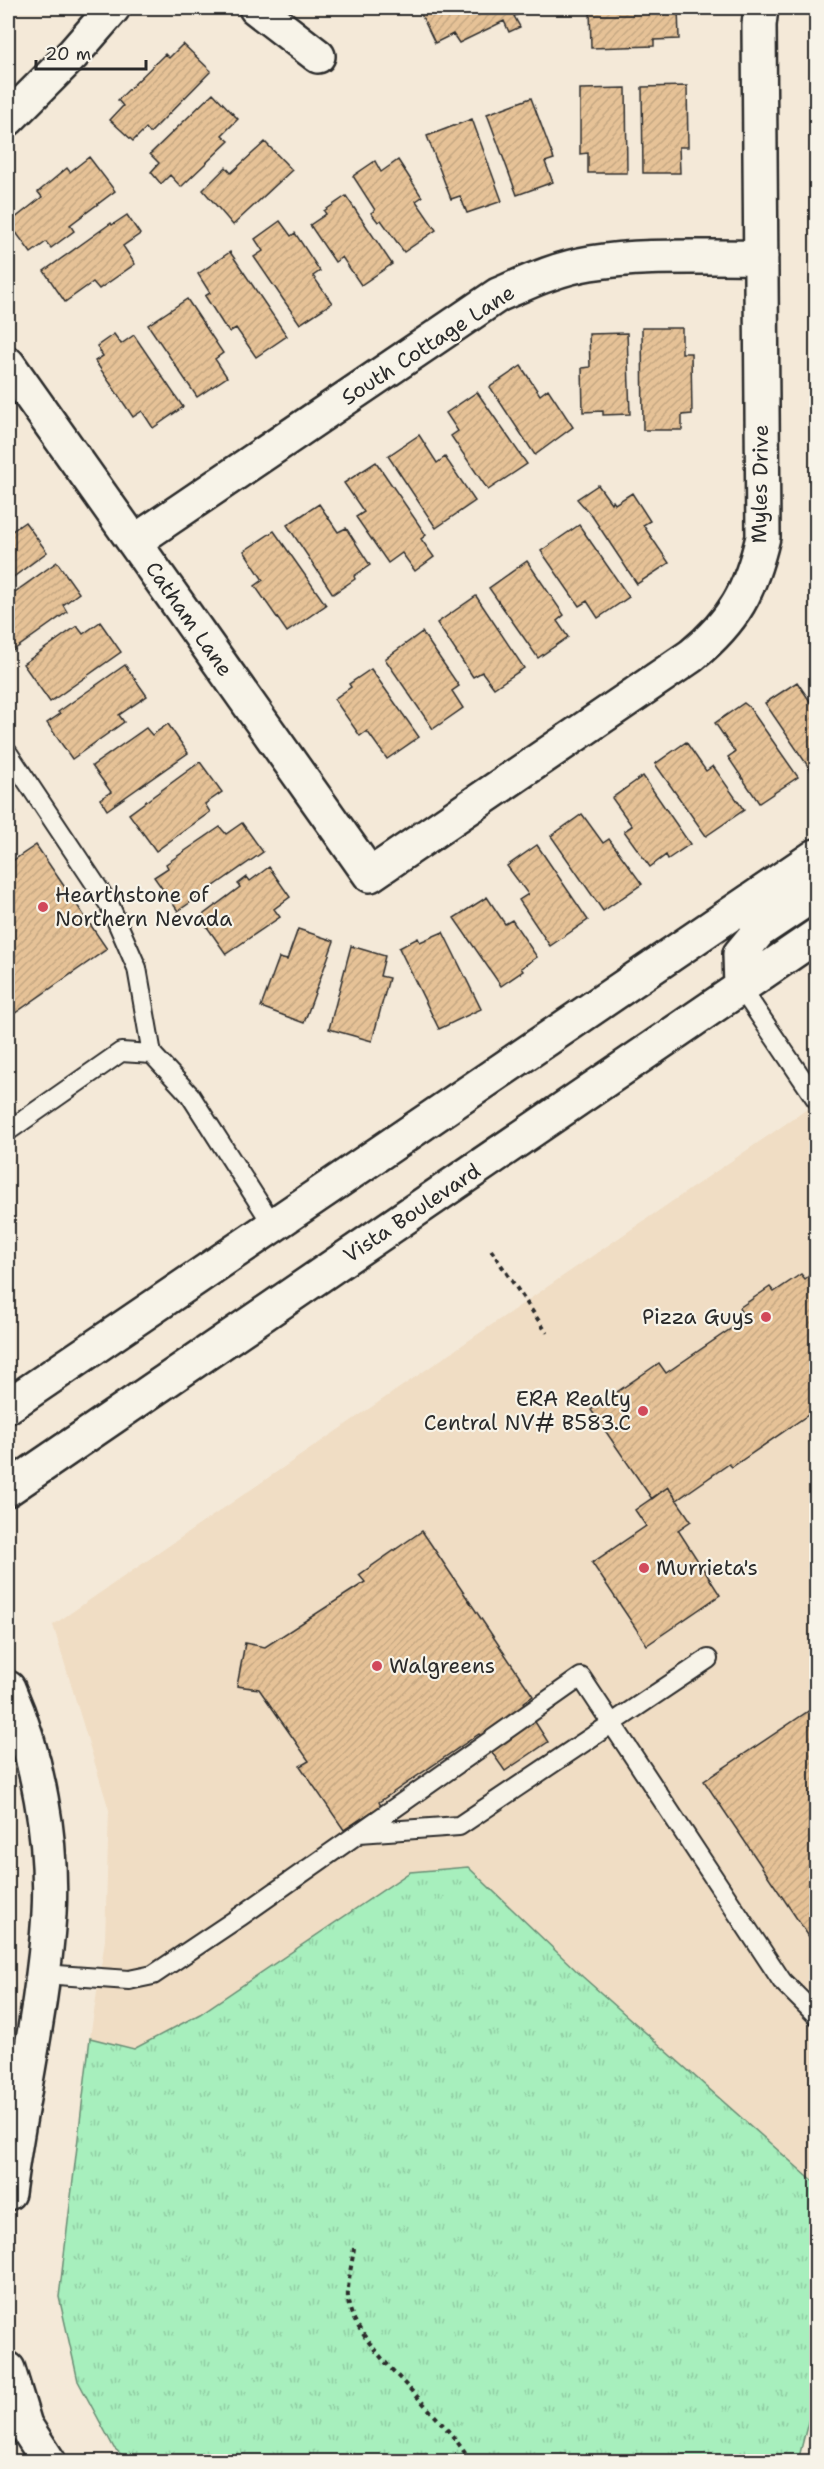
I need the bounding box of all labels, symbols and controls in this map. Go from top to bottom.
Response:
scale bar [36,33,146,71]
text: 20 m [45,42,91,66]
street label: South Cottage Lane [336,278,520,412]
street label: Myles Drive [745,424,775,544]
street label: Catham Lane [139,556,239,682]
place label: Hearthstone of Northern Nevada [55,881,232,933]
marker: Hearthstone of Northern Nevada [36,900,50,914]
street label: Vista Boulevard [338,1157,486,1269]
place label: Pizza Guys [642,1303,754,1331]
marker: Pizza Guys [759,1310,773,1324]
place label: ERA Realty Central NV# B583.C [424,1385,631,1437]
marker: ERA Realty Central NV# B583.C [636,1404,650,1418]
place label: Murrieta's [656,1554,758,1582]
marker: Murrieta's [637,1561,651,1575]
place label: Walgreens [389,1652,495,1680]
marker: Walgreens [370,1659,384,1673]

